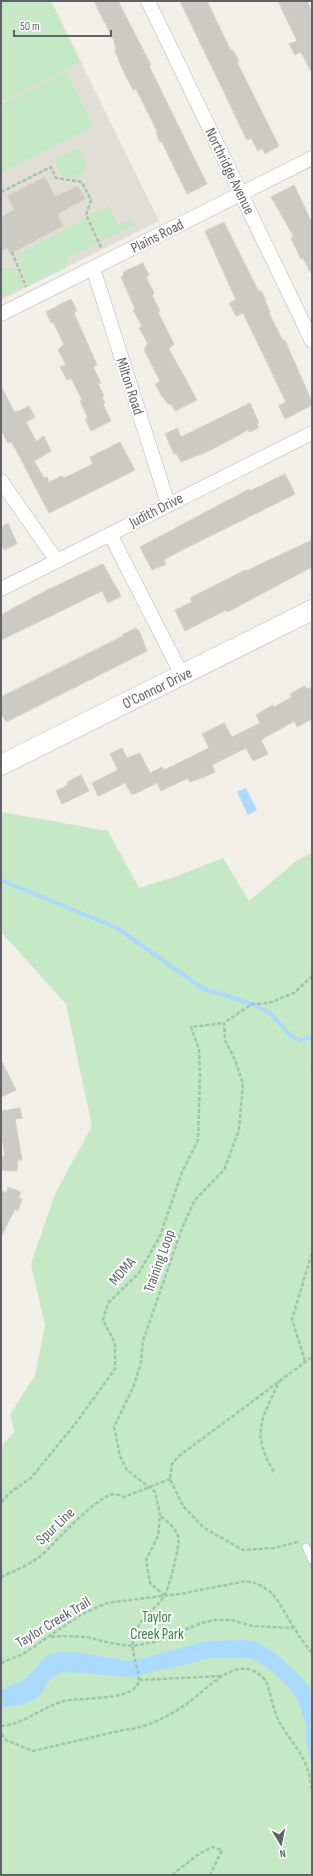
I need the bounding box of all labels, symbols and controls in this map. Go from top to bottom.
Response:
scale bar [14,12,111,38]
text: 50 m [20,19,40,34]
street label: Northridge Avenue [200,125,259,218]
street label: Plains Road [128,215,187,258]
street label: Milton Road [111,355,148,417]
street label: Judith Drive [125,489,186,533]
street label: O'Connor Drive [119,663,195,713]
street label: Training Loop [139,1227,180,1295]
street label: MDMA [105,1253,140,1289]
street label: Spur Line [32,1504,79,1549]
street label: Taylor Creek Trail [12,1593,94,1652]
park label: Taylor Creek Park [130,1608,184,1644]
north arrow [261,1824,301,1864]
text: N [279,1846,287,1860]

